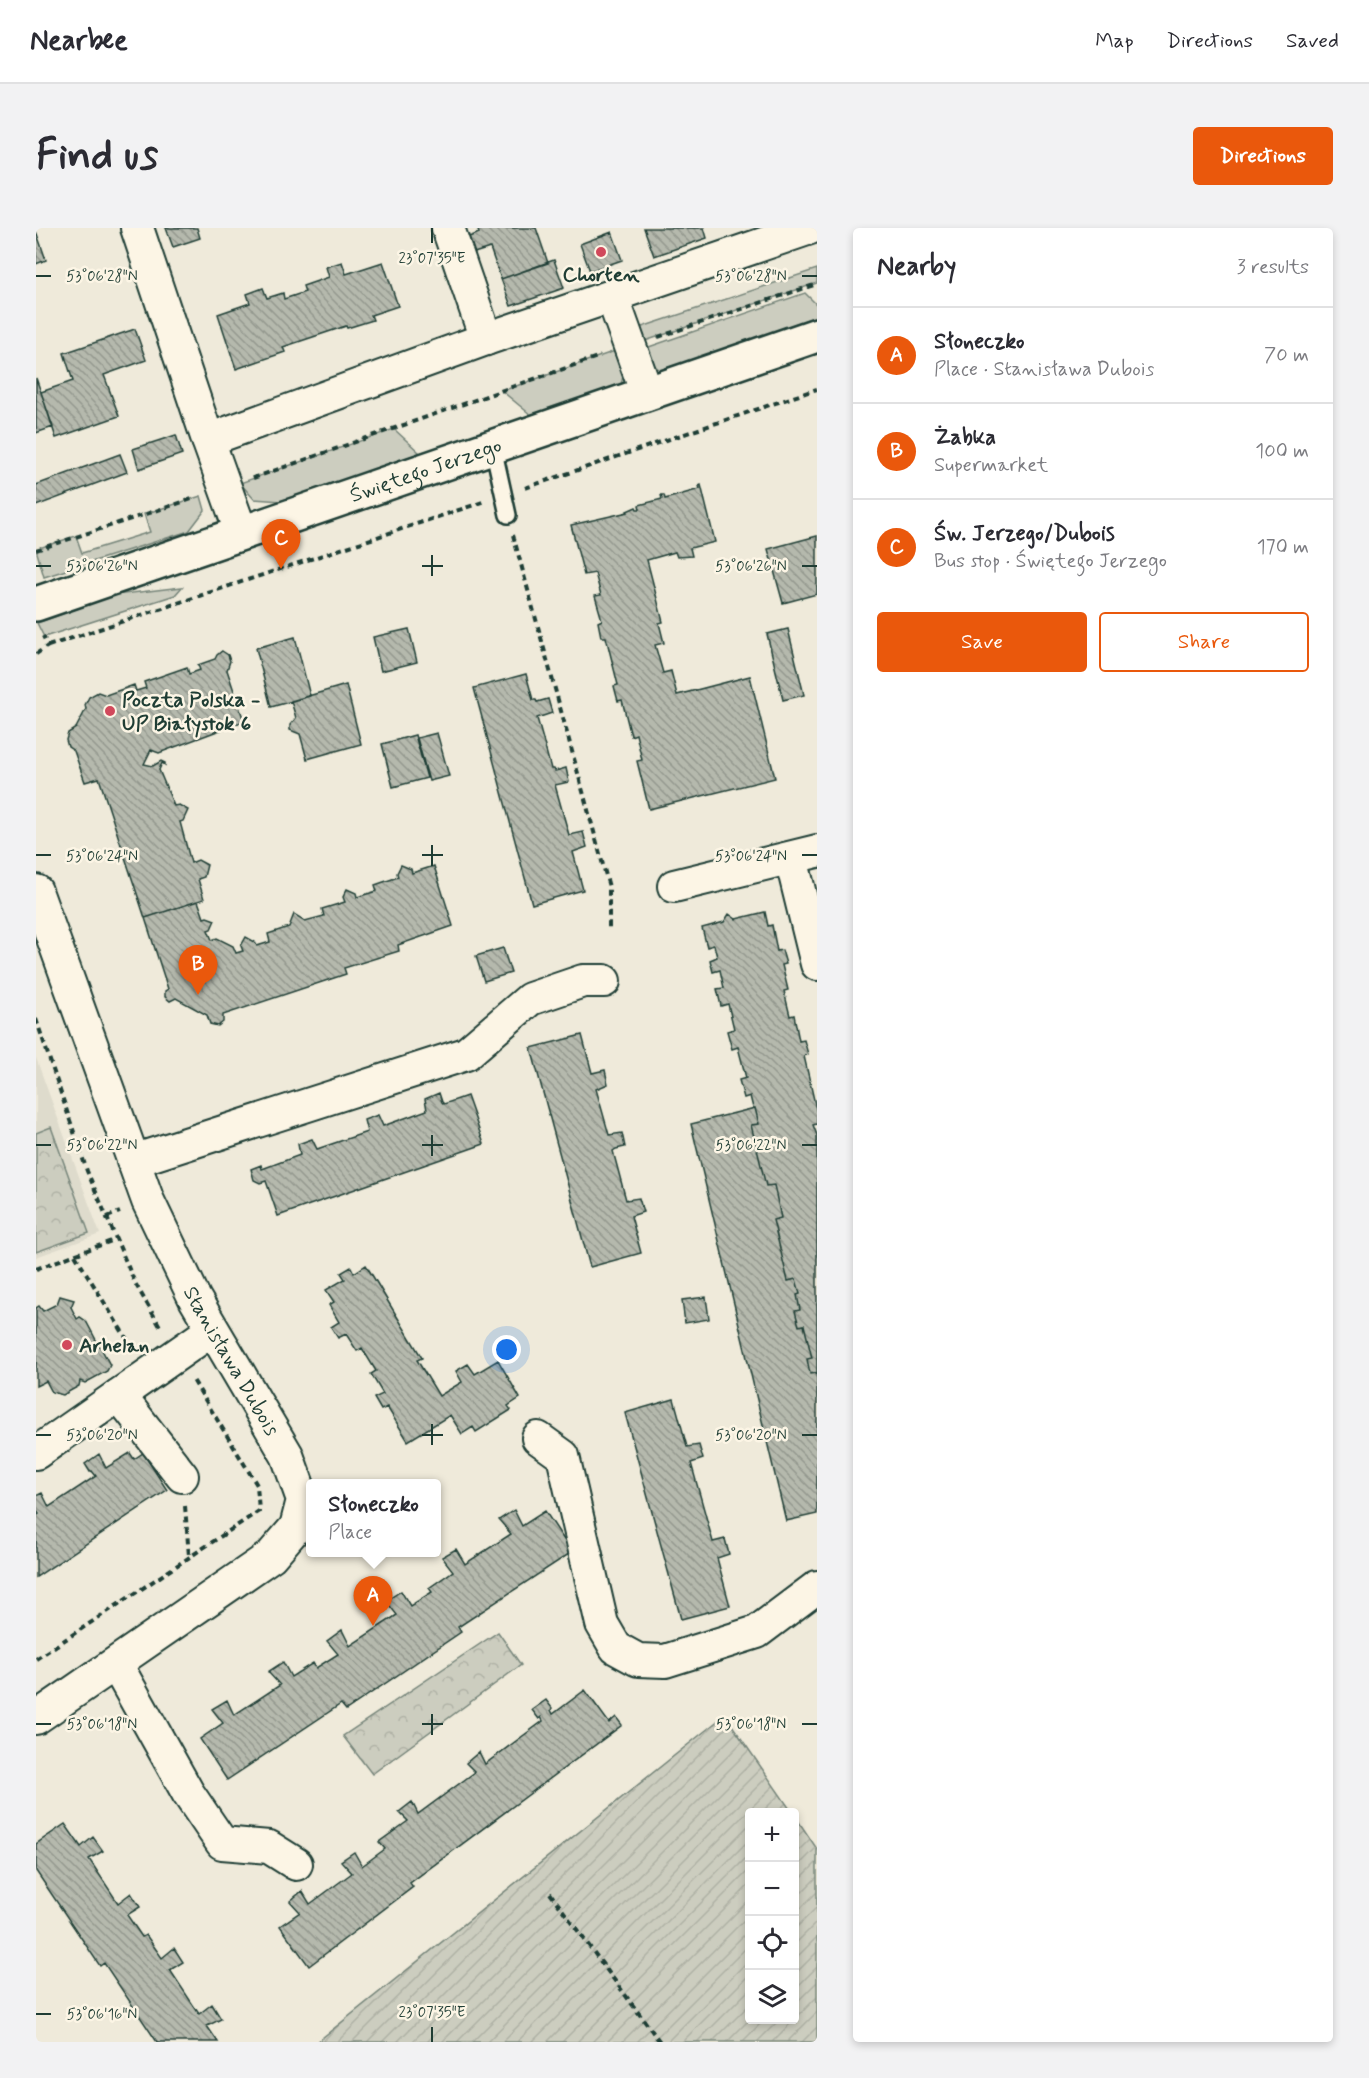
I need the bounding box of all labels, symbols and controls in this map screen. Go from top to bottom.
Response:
text: Nearbee [30,23,128,60]
text: Map [1095,27,1134,55]
text: Directions [1167,27,1253,55]
text: Saved [1286,27,1339,55]
button: Directions [1193,127,1333,185]
text: Find us [36,129,158,184]
marker: Chorten [594,245,608,259]
text: 23°07'35"E [399,249,466,269]
text: Nearby [877,250,956,284]
text: 3 results [1237,254,1309,281]
place label: Chorten [563,261,640,289]
text: 53°06'28"N [66,267,138,287]
text: 53°06'28"N [715,267,787,287]
text: Słoneczko [934,328,1024,356]
text: A [890,342,903,369]
text: 70 m [1264,342,1309,369]
text: Place · Stanisława Dubois [934,356,1154,383]
text: Żabka [934,424,996,452]
street label: Świętego Jerzego [346,432,506,510]
text: B [890,438,903,465]
text: 100 m [1255,438,1309,465]
text: Supermarket [934,452,1048,479]
pin: C [262,520,300,569]
text: Św. Jerzego/Dubois [934,520,1115,548]
text: C [889,534,904,561]
text: 170 m [1257,534,1309,561]
text: Bus stop · Świętego Jerzego [934,548,1167,575]
text: 53°06'26"N [66,557,138,577]
text: 53°06'26"N [715,557,787,577]
button: Save [877,612,1087,672]
button: Share [1099,612,1309,672]
place label: Poczta Polska - UP Białystok 6 [122,686,260,738]
marker: Poczta Polska - UP Białystok 6 [103,704,117,718]
text: 53°06'24"N [66,847,138,867]
text: 53°06'24"N [715,847,787,867]
pin: B [178,946,218,995]
text: 53°06'22"N [67,1136,138,1156]
text: 53°06'22"N [716,1136,787,1156]
street label: Stanisława Dubois [176,1282,286,1441]
place label: Arhelan [79,1332,149,1360]
your location [492,1335,521,1364]
marker: Arhelan [60,1338,74,1352]
text: 53°06'20"N [66,1426,138,1446]
text: 53°06'20"N [715,1426,787,1446]
popup [306,1479,441,1557]
text: Słoneczko [328,1491,419,1519]
text: Place [328,1519,372,1546]
pin: A [354,1576,392,1626]
text: 53°06'18"N [67,1715,137,1735]
text: 53°06'18"N [716,1715,786,1735]
map controls [745,1808,799,2024]
button: + [745,1808,799,1862]
button: − [745,1862,799,1916]
button: locate [745,1916,799,1970]
button: layers [745,1970,799,2024]
text: 23°07'35"E [399,2003,466,2023]
text: 53°06'16"N [67,2005,137,2025]

